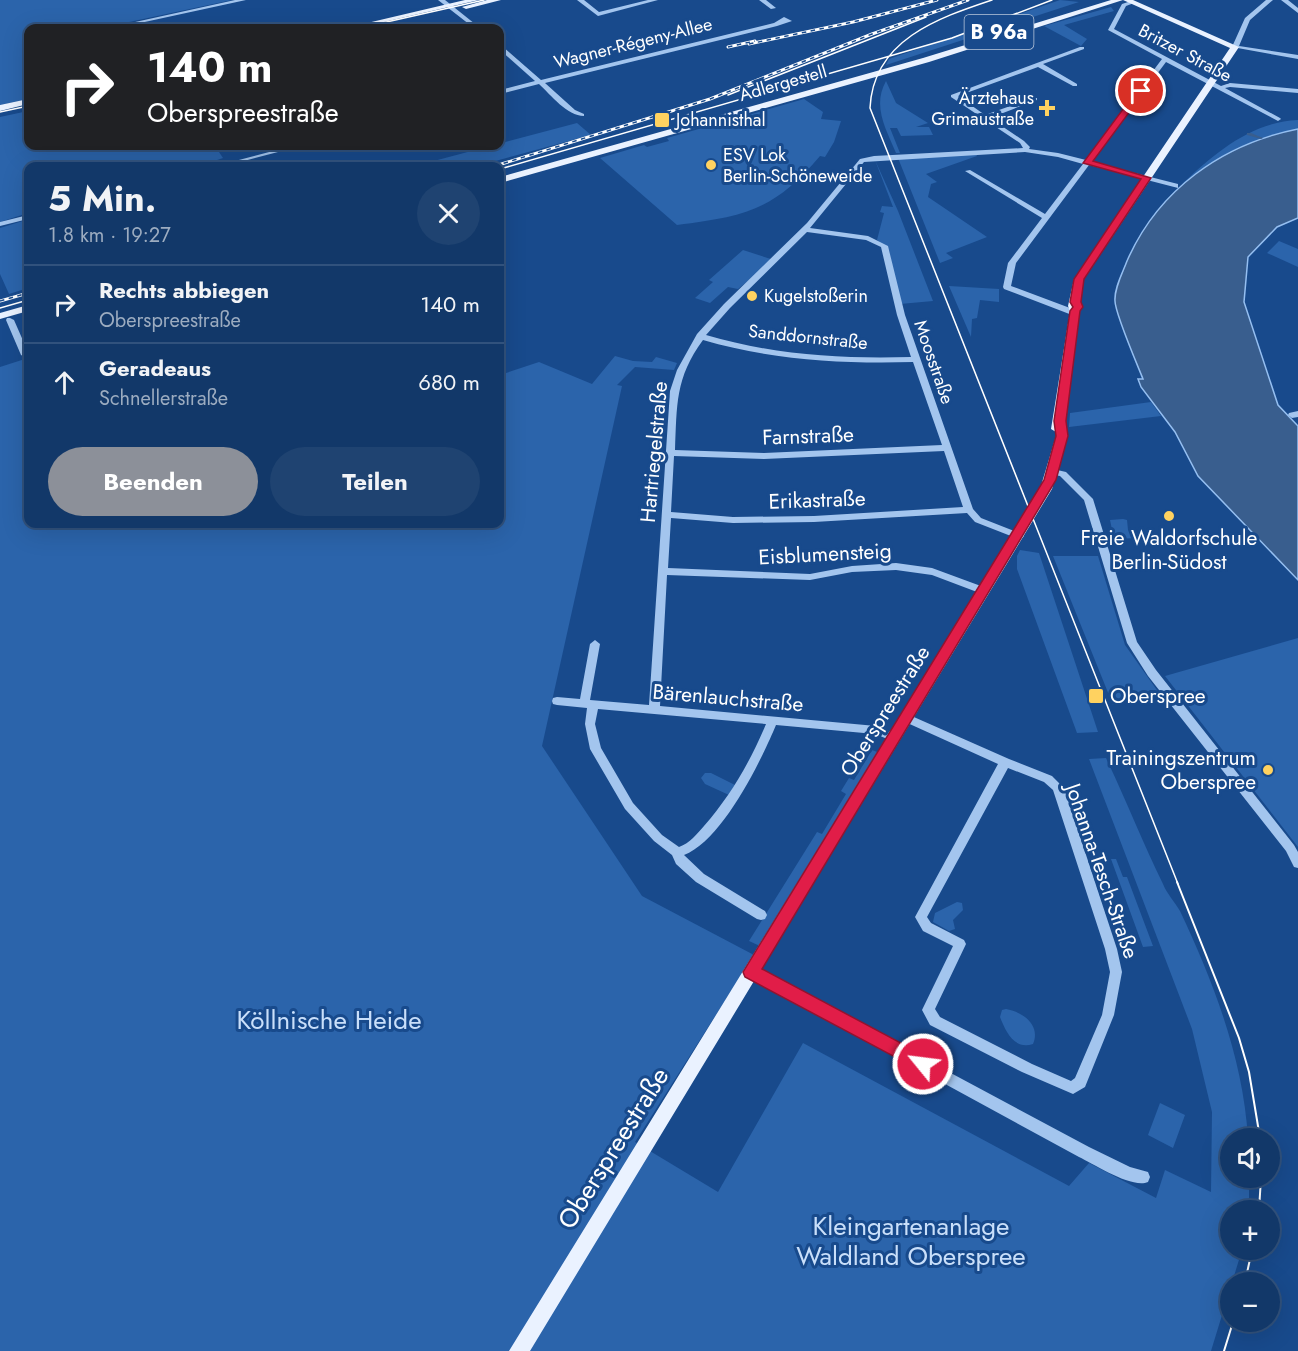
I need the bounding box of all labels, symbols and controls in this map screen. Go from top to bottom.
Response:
street label: Wagner-Régeny-Allee [551,11,715,75]
road number: B 96a [964,15,1034,49]
street label: Britzer Straße [1134,17,1236,89]
text: 140 m [147,37,273,98]
icon: right [48,48,126,126]
street label: Adlergestell [736,58,830,108]
pin [1115,65,1166,116]
icon: arrive [1124,74,1157,107]
place label: Ärztehaus Grimaustraße [931,85,1034,132]
text: Oberspreestraße [147,93,339,132]
marker: Ärztehaus Grimaustraße [1038,99,1056,117]
place label: Johannisthal [674,107,766,133]
marker: Johannisthal [653,111,671,129]
place label: ESV Lok Berlin-Schöneweide [723,142,872,189]
marker: ESV Lok Berlin-Schöneweide [704,158,718,172]
text: 5 Min. [48,172,156,224]
button: close [417,182,480,245]
text: 1.8 km · 19:27 [48,221,171,250]
text: Rechts abbiegen [99,274,269,306]
place label: Kugelstoßerin [764,283,868,309]
icon: right [48,288,81,321]
text: 140 m [420,288,480,320]
marker: Kugelstoßerin [745,289,759,303]
text: Oberspreestraße [99,306,241,335]
street label: Moosstraße [907,316,961,408]
street label: Sanddornstraße [747,318,869,356]
text: Geradeaus [99,352,211,384]
icon: ahead [48,366,81,399]
text: 680 m [418,366,480,398]
street label: Hartriegelstraße [633,380,675,524]
text: Schnellerstraße [99,384,228,413]
street label: Farnstraße [762,419,855,453]
button: Beenden [48,447,258,516]
button: Teilen [270,447,480,516]
street label: Erikastraße [768,483,866,517]
marker: Freie Waldorfschule Berlin-Südost [1162,509,1176,523]
place label: Freie Waldorfschule Berlin-Südost [1081,523,1258,577]
street label: Eisblumensteig [758,536,892,572]
street label: Oberspreestraße [833,640,937,782]
street label: Bärenlauchstraße [651,676,805,720]
place label: Oberspree [1110,681,1206,711]
marker: Oberspree [1087,687,1105,705]
place label: Trainingszentrum Oberspree [1106,743,1256,797]
marker: Trainingszentrum Oberspree [1261,763,1275,777]
street label: Johanna-Tesch-Straße [1057,777,1146,963]
park label: Köllnische Heide [236,1001,422,1039]
position arrow [891,1032,955,1096]
street label: Oberspreestraße [548,1060,678,1236]
map controls [1220,1128,1280,1332]
button: sound [1220,1128,1280,1188]
button: + [1220,1200,1280,1260]
park label: Kleingartenanlage Waldland Oberspree [796,1207,1026,1275]
button: − [1220,1272,1280,1332]

